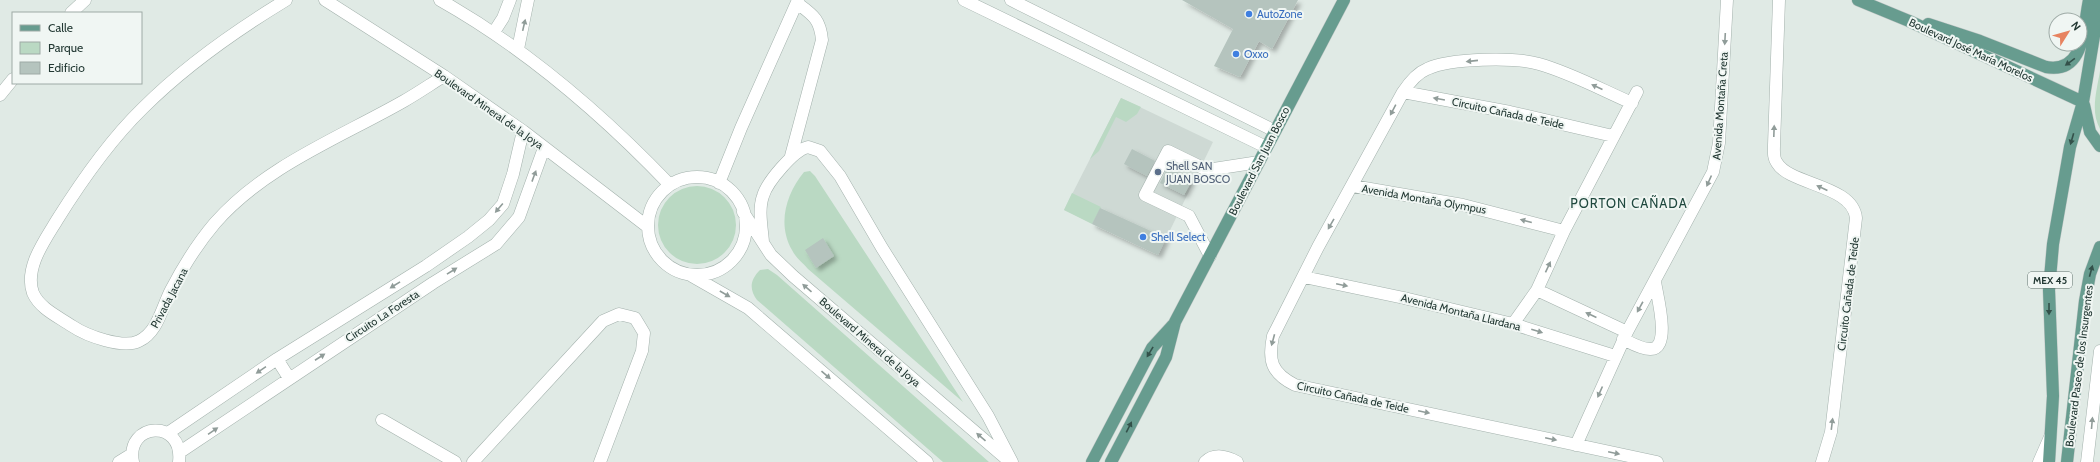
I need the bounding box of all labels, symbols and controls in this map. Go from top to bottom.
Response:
place label: AutoZone [1257,7,1303,21]
marker: AutoZone [1244,9,1254,19]
legend [12,12,142,84]
north arrow [2048,12,2088,52]
street label: Boulevard José María Morelos [1907,15,2036,85]
one-way arrow [521,18,527,30]
text: N [2068,19,2084,33]
text: Calle [48,20,73,35]
one-way arrow [1721,33,1728,45]
text: Parque [48,40,83,55]
place label: Oxxo [1244,47,1269,61]
marker: Oxxo [1231,49,1241,59]
street label: Avenida Montaña Creta [1709,51,1731,160]
one-way arrow [1465,57,1478,64]
one-way arrow [2064,58,2075,66]
text: Edificio [48,60,85,75]
street label: Boulevard Mineral de la Joya [432,66,547,152]
one-way arrow [1591,84,1602,90]
street label: Circuito Cañada de Teide [1451,94,1566,132]
one-way arrow [1432,95,1445,101]
street label: Boulevard San Juan Bosco [1226,104,1292,218]
one-way arrow [1390,104,1397,116]
one-way arrow [1771,124,1777,137]
one-way arrow [2069,134,2075,146]
place label: Shell SAN JUAN BOSCO [1165,159,1231,186]
marker: Shell SAN JUAN BOSCO [1153,167,1163,177]
one-way arrow [531,170,537,182]
one-way arrow [1706,176,1712,187]
street label: Avenida Montaña Olympus [1361,181,1488,217]
one-way arrow [1817,185,1828,191]
district label: PORTON CAÑADA [1570,195,1688,211]
one-way arrow [494,203,503,213]
one-way arrow [1328,218,1335,230]
one-way arrow [1520,218,1532,224]
place label: Shell Select [1151,230,1206,244]
marker: Shell Select [1138,232,1148,242]
street label: Circuito Cañada de Teide [1834,236,1862,352]
one-way arrow [1545,261,1551,272]
one-way arrow [2088,264,2094,276]
street label: Privada Jacana [147,265,191,331]
one-way arrow [447,267,457,275]
road number: MEX 45 [2028,272,2072,288]
one-way arrow [389,282,401,289]
one-way arrow [1336,283,1348,289]
one-way arrow [802,284,813,293]
street label: Boulevard Paseo de los Insurgentes [2062,284,2096,448]
street label: Circuito La Foresta [342,287,422,345]
street label: Avenida Montaña Llardana [1400,290,1523,334]
one-way arrow [719,291,731,298]
street label: Boulevard Mineral de la Joya [816,294,924,390]
one-way arrow [1636,302,1643,313]
one-way arrow [2046,303,2052,316]
one-way arrow [1586,312,1597,318]
one-way arrow [1531,328,1543,334]
one-way arrow [1270,334,1276,346]
one-way arrow [1147,346,1154,358]
one-way arrow [314,354,326,361]
one-way arrow [256,366,267,374]
one-way arrow [821,371,832,380]
street label: Circuito Cañada de Teide [1296,378,1411,416]
one-way arrow [1596,386,1602,398]
one-way arrow [1418,410,1430,416]
one-way arrow [2088,417,2095,429]
one-way arrow [1829,418,1835,431]
one-way arrow [1126,422,1133,433]
one-way arrow [207,427,218,435]
one-way arrow [975,432,986,441]
one-way arrow [1545,437,1557,443]
one-way arrow [1608,450,1620,456]

